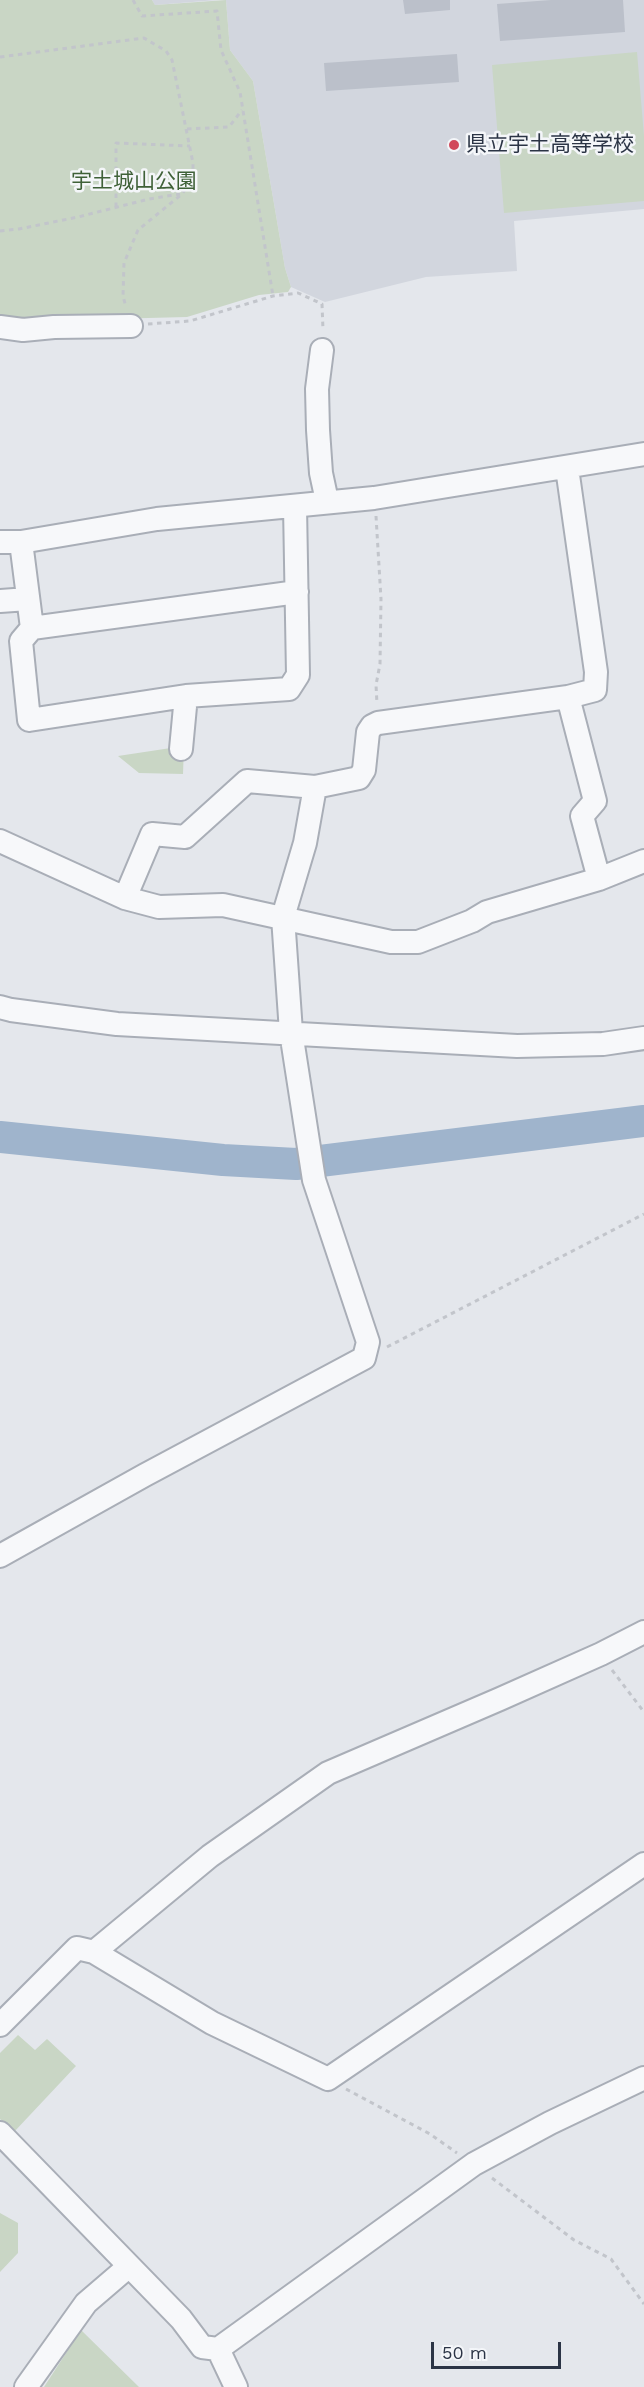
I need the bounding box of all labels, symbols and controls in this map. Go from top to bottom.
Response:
place label: 県立宇土高等学校 [466,132,634,158]
marker: 県立宇土高等学校 [447,138,461,152]
park label: 宇土城山公園 [71,169,197,195]
scale bar [434,2330,564,2368]
text: 50 m [442,2342,487,2363]

